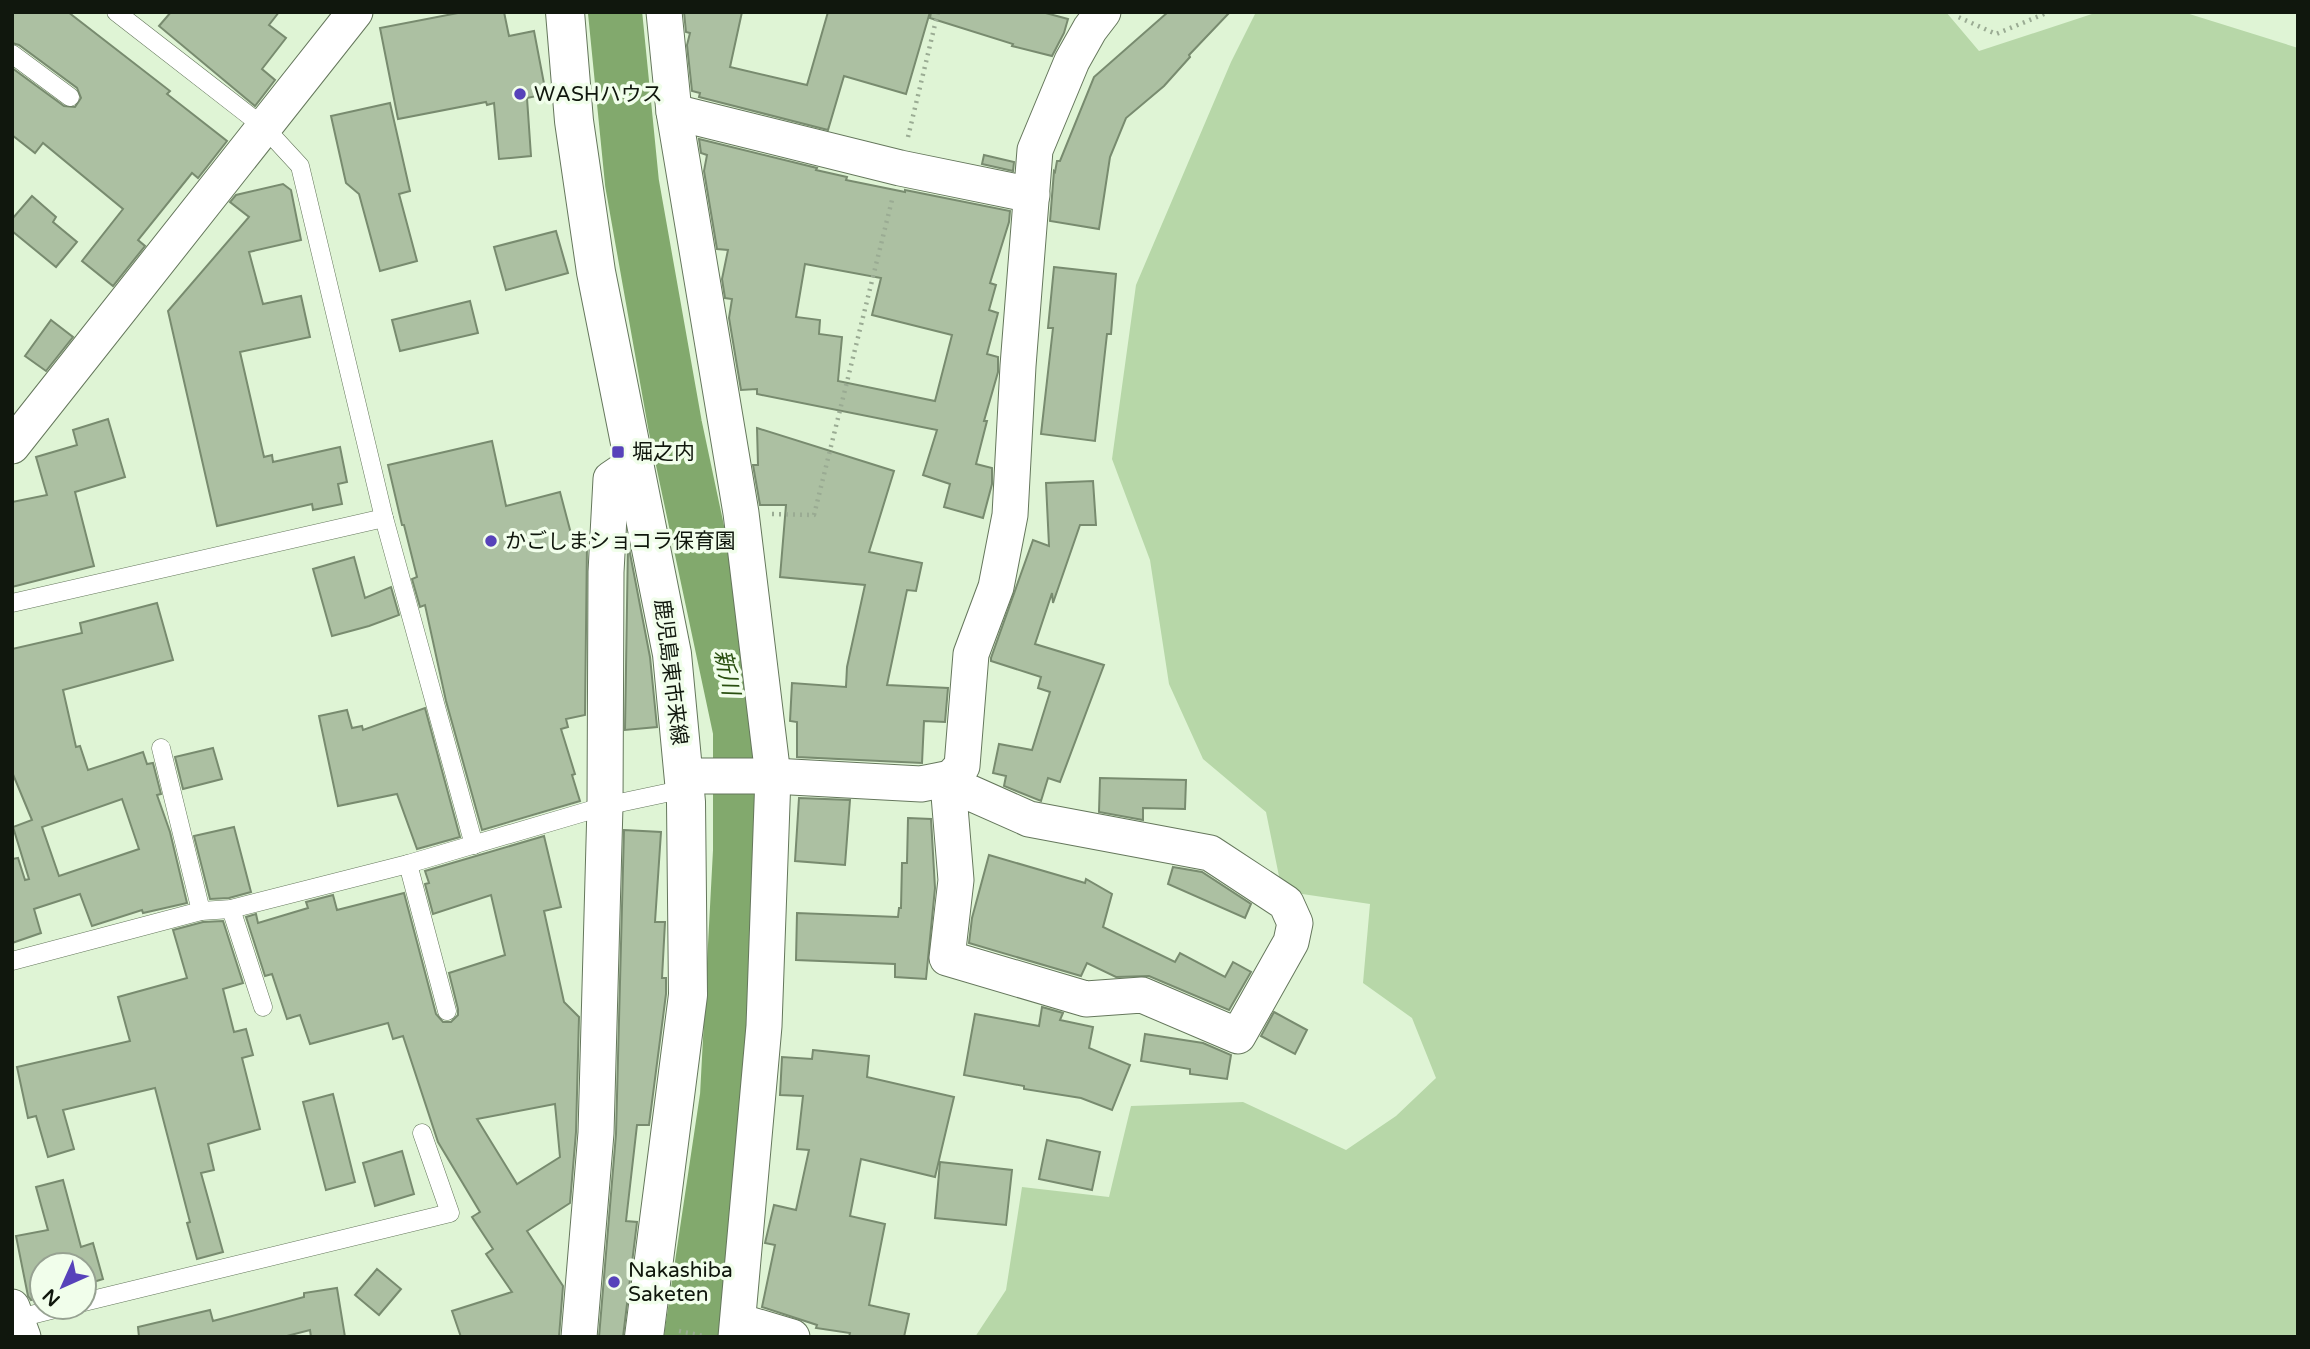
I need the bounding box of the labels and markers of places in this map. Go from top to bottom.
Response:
place label: WASHハウス [534,82,663,107]
marker: WASHハウス [512,86,528,102]
place label: 堀之内 [632,440,695,465]
marker: 堀之内 [610,444,626,460]
place label: かごしまショコラ保育園 [505,529,736,554]
marker: かごしまショコラ保育園 [483,533,499,549]
place label: Nakashiba Saketen [628,1258,733,1307]
marker: Nakashiba Saketen [606,1274,622,1290]

